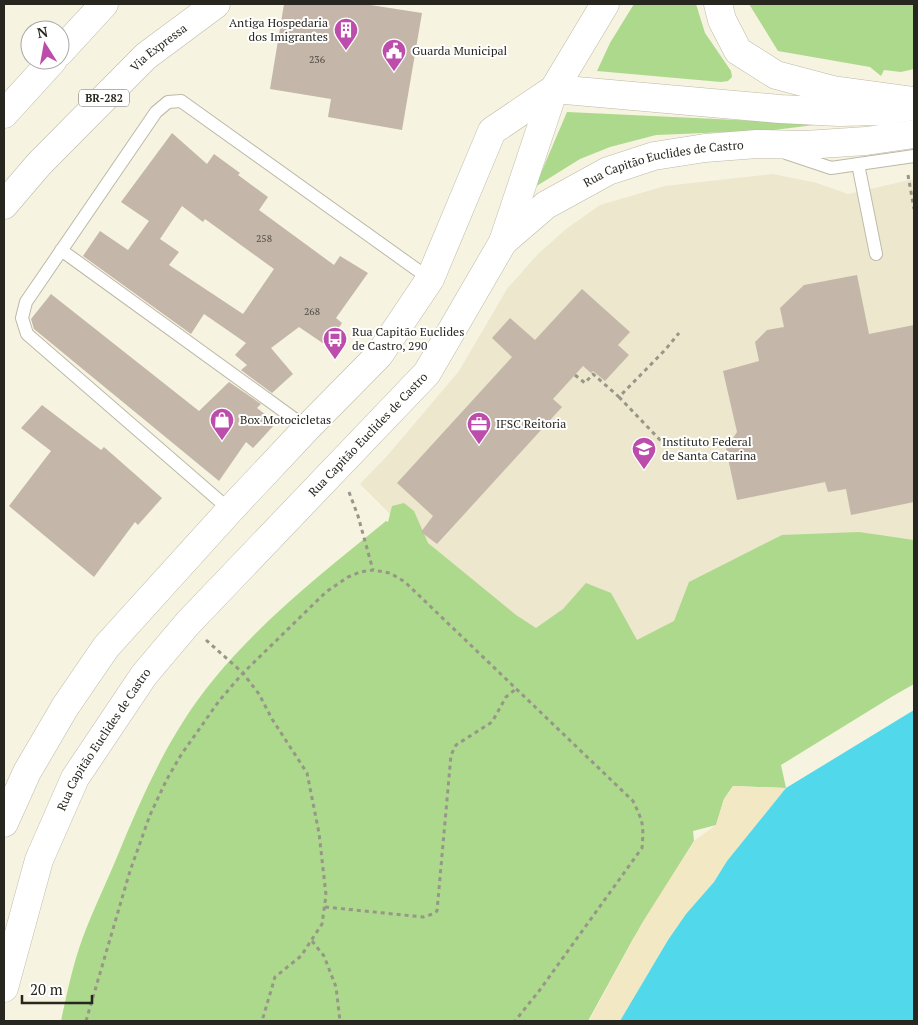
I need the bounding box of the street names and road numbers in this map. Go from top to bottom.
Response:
street label: Via Expressa [127,20,190,74]
road number: BR-282 [79,90,129,106]
street label: Rua Capitão Euclides de Castro [581,137,745,190]
street label: Rua Capitão Euclides de Castro [305,369,431,499]
street label: Rua Capitão Euclides de Castro [54,664,154,813]

